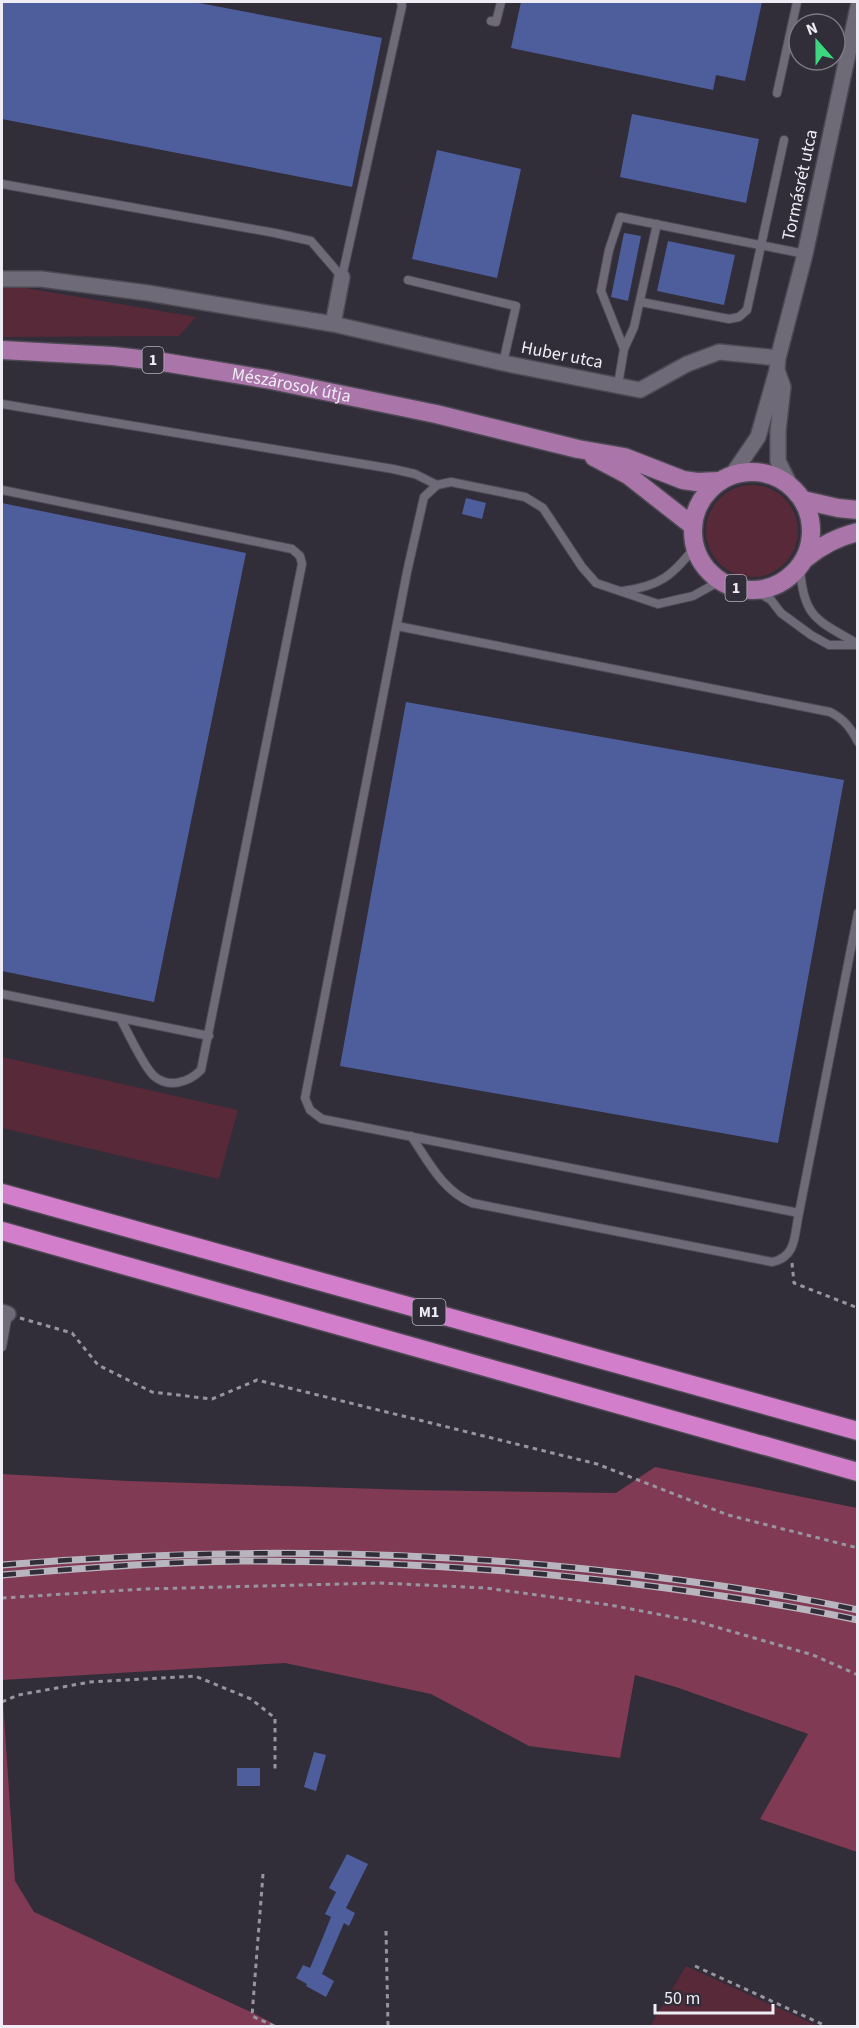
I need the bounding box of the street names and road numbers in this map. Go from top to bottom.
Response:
street label: Tormásrét utca [776,127,824,243]
street label: Huber utca [519,335,605,375]
road number: 1 [142,347,164,373]
street label: Mészárosok útja [230,361,353,409]
road number: 1 [726,575,746,601]
road number: M1 [412,1299,446,1325]

